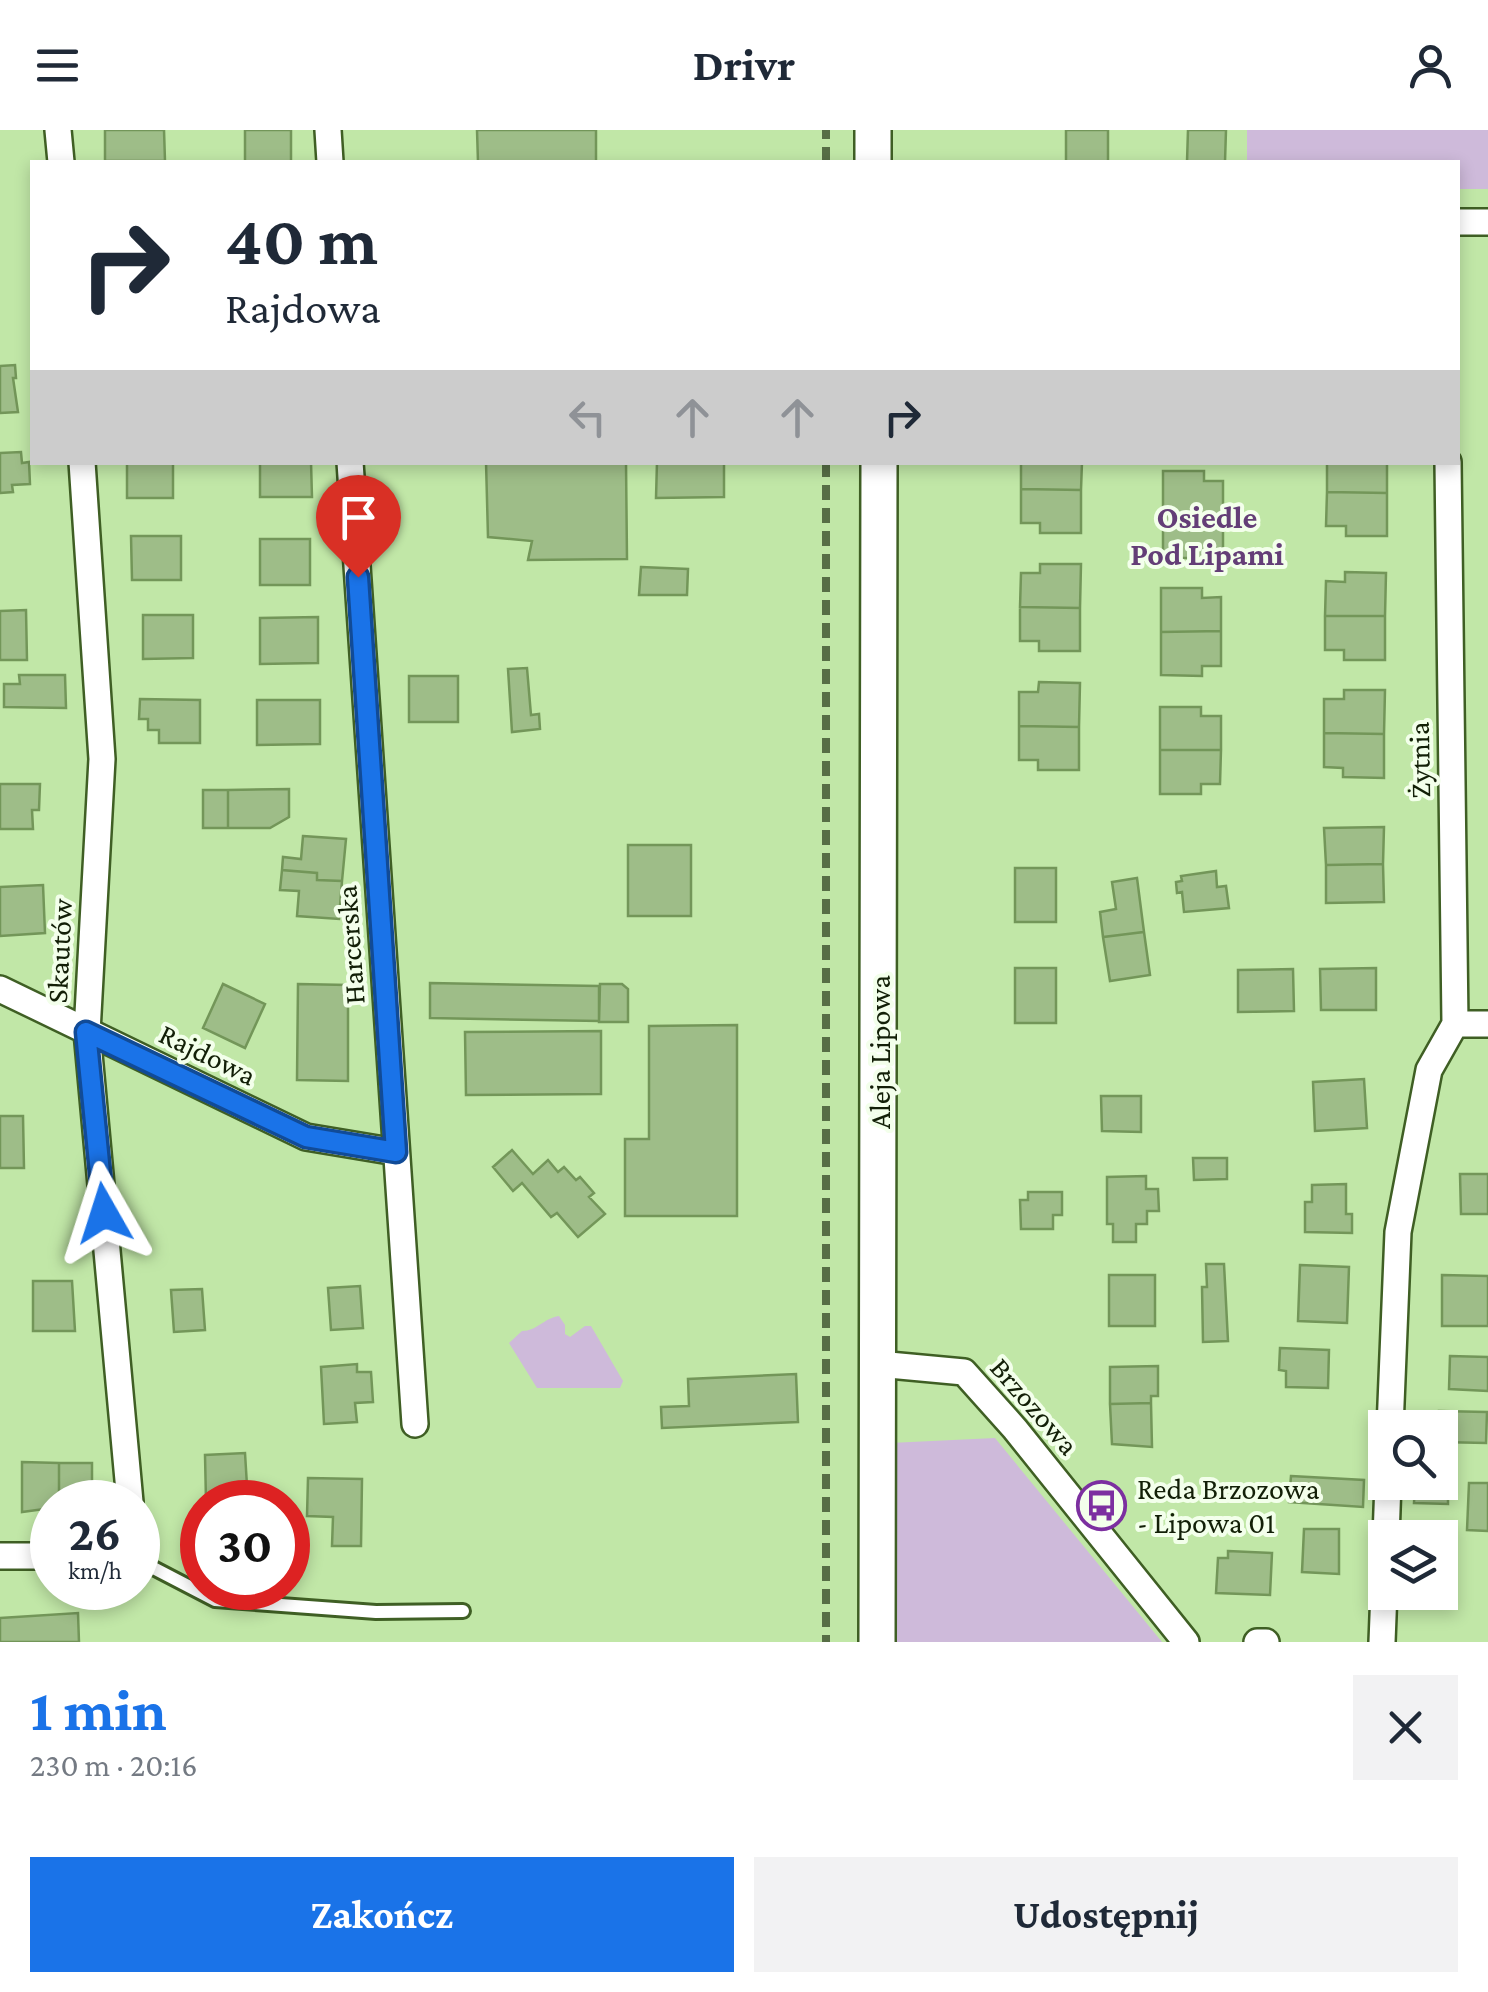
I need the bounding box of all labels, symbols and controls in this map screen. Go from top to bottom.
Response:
icon: menu [30,38,85,93]
icon: person [1403,38,1458,93]
text: Drivr [693,40,795,90]
icon: right [60,200,190,330]
text: 40 m [225,201,378,279]
text: Rajdowa [225,283,381,333]
icon: left [560,390,615,445]
icon: ahead [665,390,720,445]
icon: ahead [770,390,825,445]
icon: right [875,390,930,445]
pin [316,475,401,578]
icon: arrive [331,490,386,545]
district label: Osiedle Pod Lipami [1130,499,1284,572]
street label: Żytnia [1402,721,1437,799]
street label: Harcerska [329,884,371,1006]
street label: Skautów [40,897,78,1004]
street label: Aleja Lipowa [863,975,897,1129]
street label: Rajdowa [154,1016,262,1093]
position arrow [52,1161,156,1265]
street label: Brzozowa [984,1351,1086,1461]
map controls [1368,1410,1458,1610]
button: search [1368,1410,1458,1500]
place label: Reda Brzozowa - Lipowa 01 [1137,1472,1320,1540]
bus stop icon: Reda Brzozowa - Lipowa 01 [1076,1479,1128,1531]
speed limit sign: 30 [180,1480,310,1610]
text: 26 [69,1505,121,1561]
button: layers [1368,1520,1458,1610]
text: km/h [68,1557,122,1584]
button: close [1353,1675,1458,1780]
text: 1 min [30,1676,167,1743]
text: 230 m · 20:16 [30,1747,197,1783]
button: Zakończ [30,1857,734,1972]
button: Udostępnij [754,1857,1458,1972]

